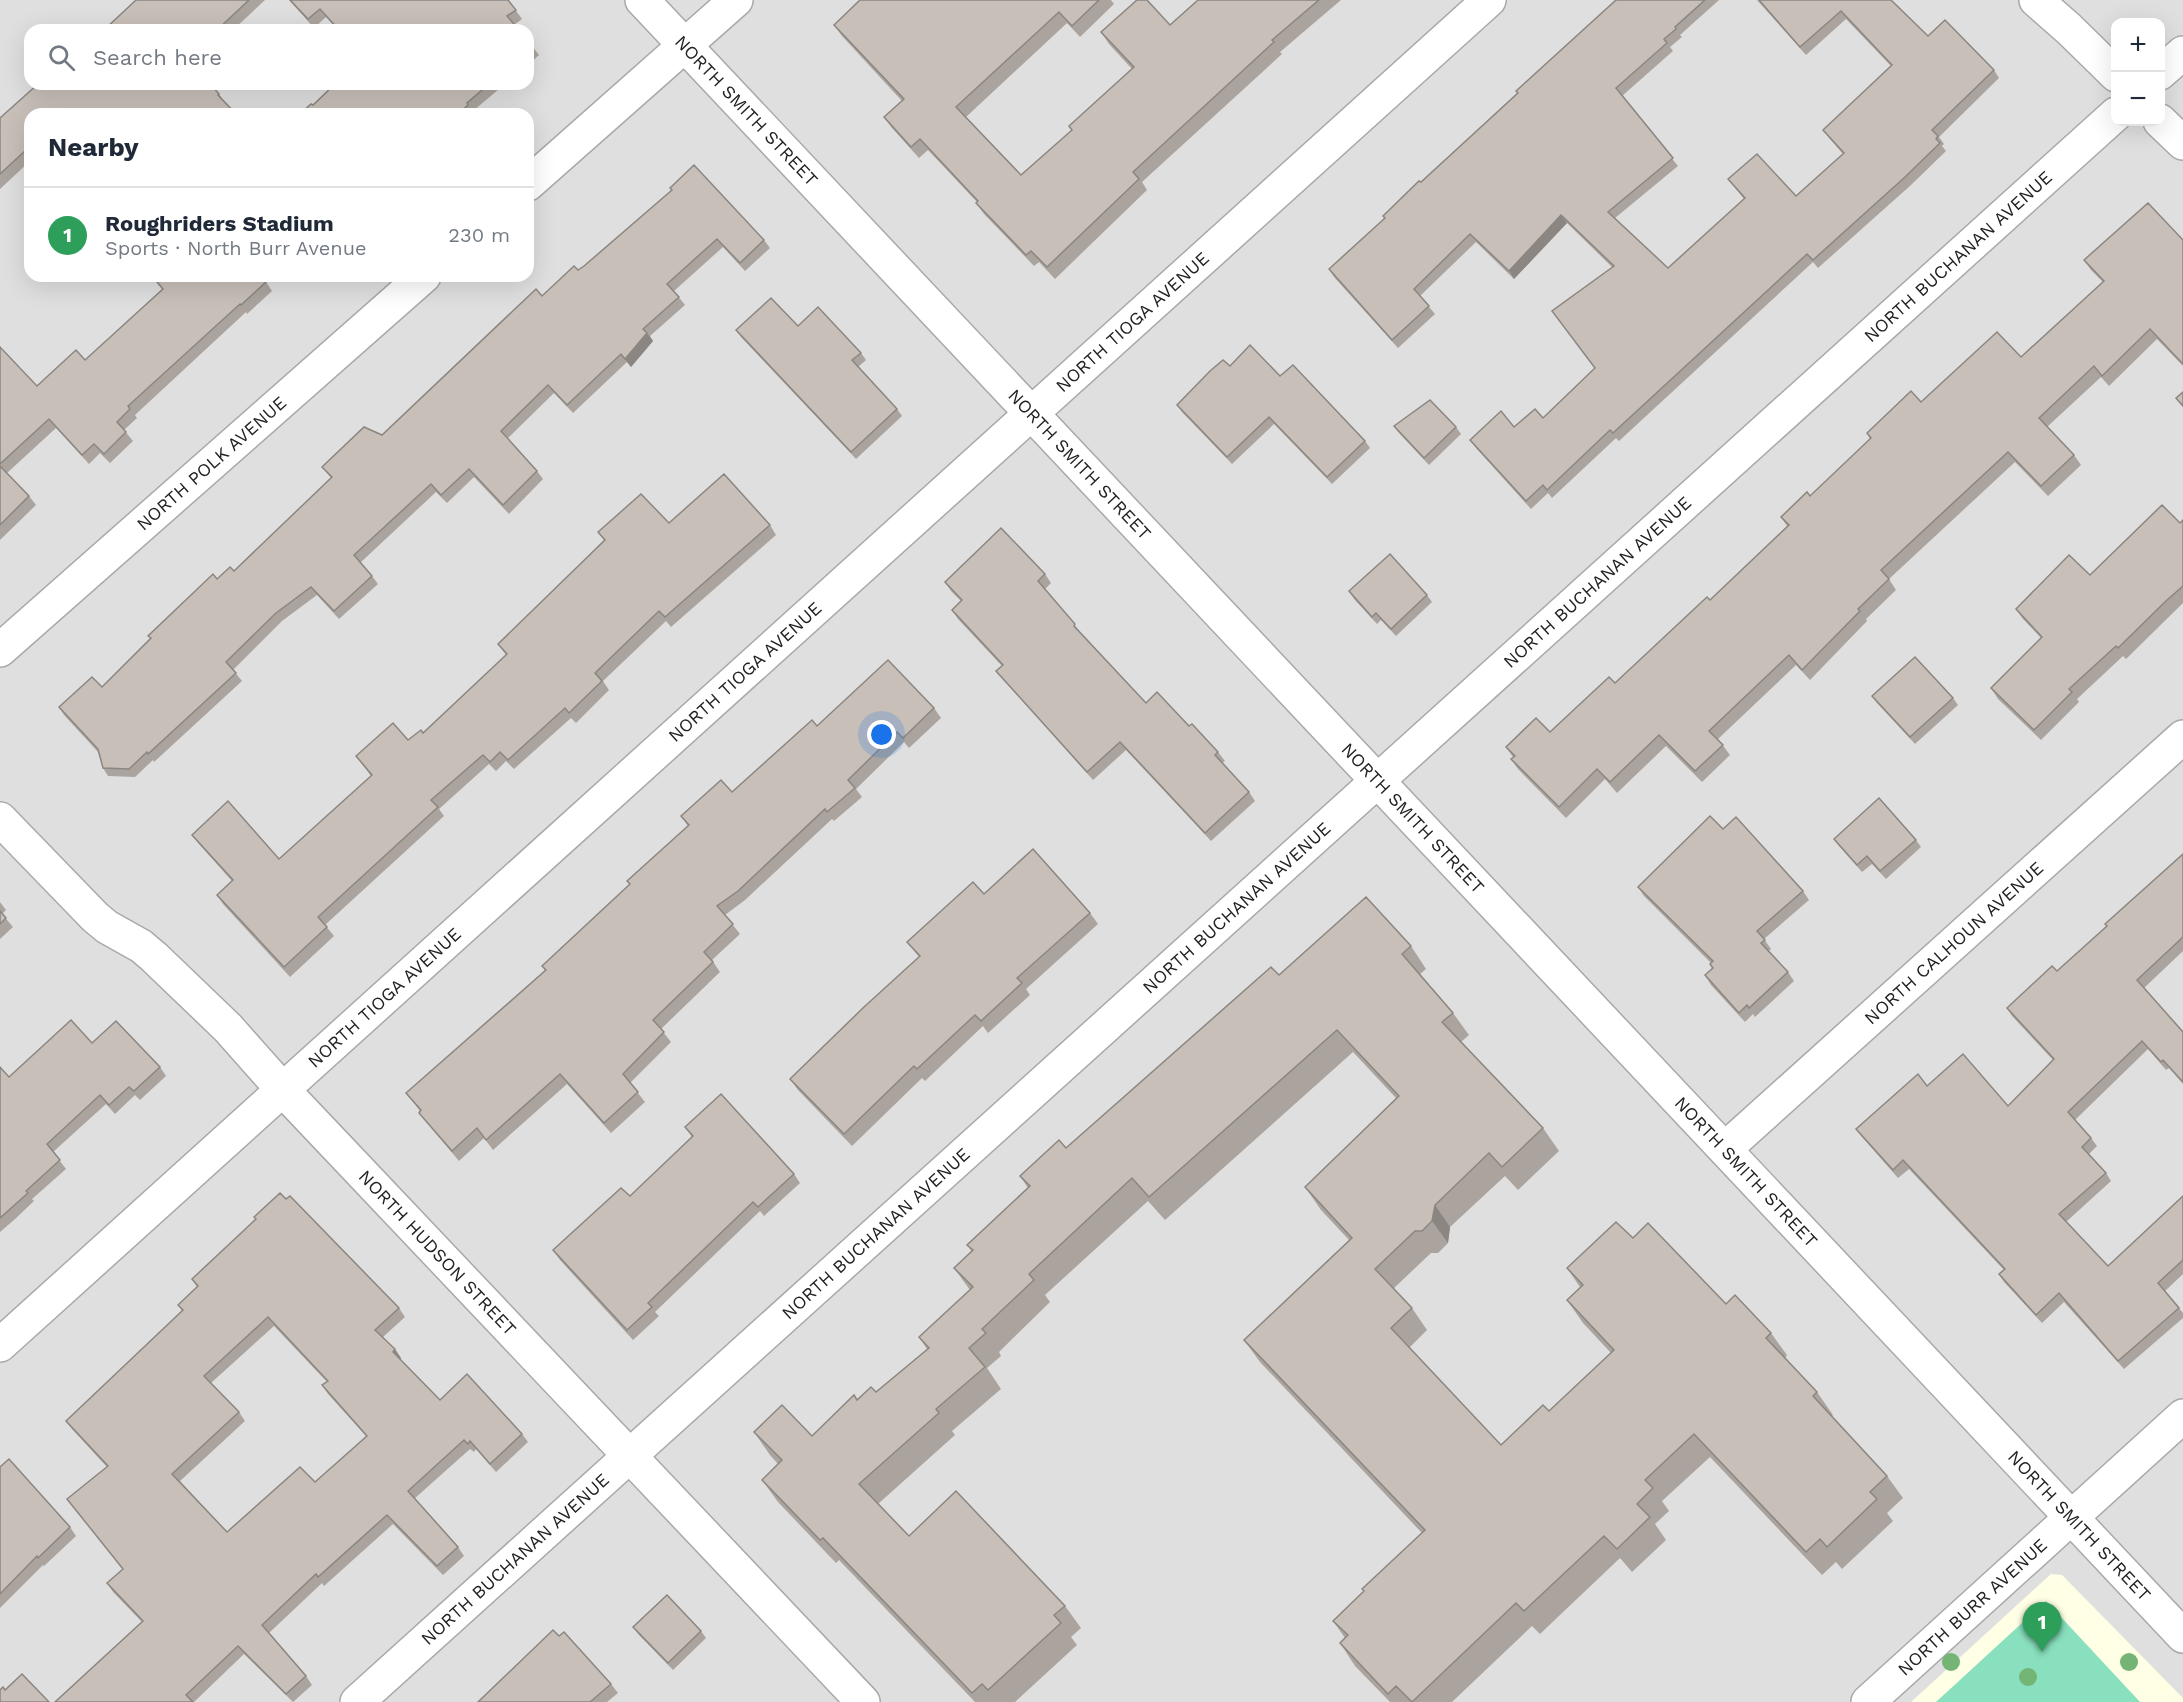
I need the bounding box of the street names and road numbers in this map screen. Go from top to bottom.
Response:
street label: NORTH SMITH STREET [671,31,822,190]
street label: NORTH BUCHANAN AVENUE [1860,166,2056,346]
street label: NORTH TIOGA AVENUE [1051,247,1213,396]
street label: NORTH SMITH STREET [1004,385,1156,544]
street label: NORTH POLK AVENUE [132,392,290,535]
street label: NORTH BUCHANAN AVENUE [1499,492,1695,672]
street label: NORTH TIOGA AVENUE [664,597,826,746]
street label: NORTH SMITH STREET [1337,738,1489,897]
street label: NORTH BUCHANAN AVENUE [1138,817,1334,998]
street label: NORTH CALHOUN AVENUE [1860,857,2047,1028]
street label: NORTH TIOGA AVENUE [303,923,465,1072]
street label: NORTH SMITH STREET [1670,1092,1822,1251]
street label: NORTH BUCHANAN AVENUE [777,1143,974,1323]
street label: NORTH HUDSON STREET [355,1166,521,1340]
street label: NORTH SMITH STREET [2004,1446,2155,1605]
street label: NORTH BUCHANAN AVENUE [417,1469,613,1649]
street label: NORTH BURR AVENUE [1893,1534,2051,1680]

